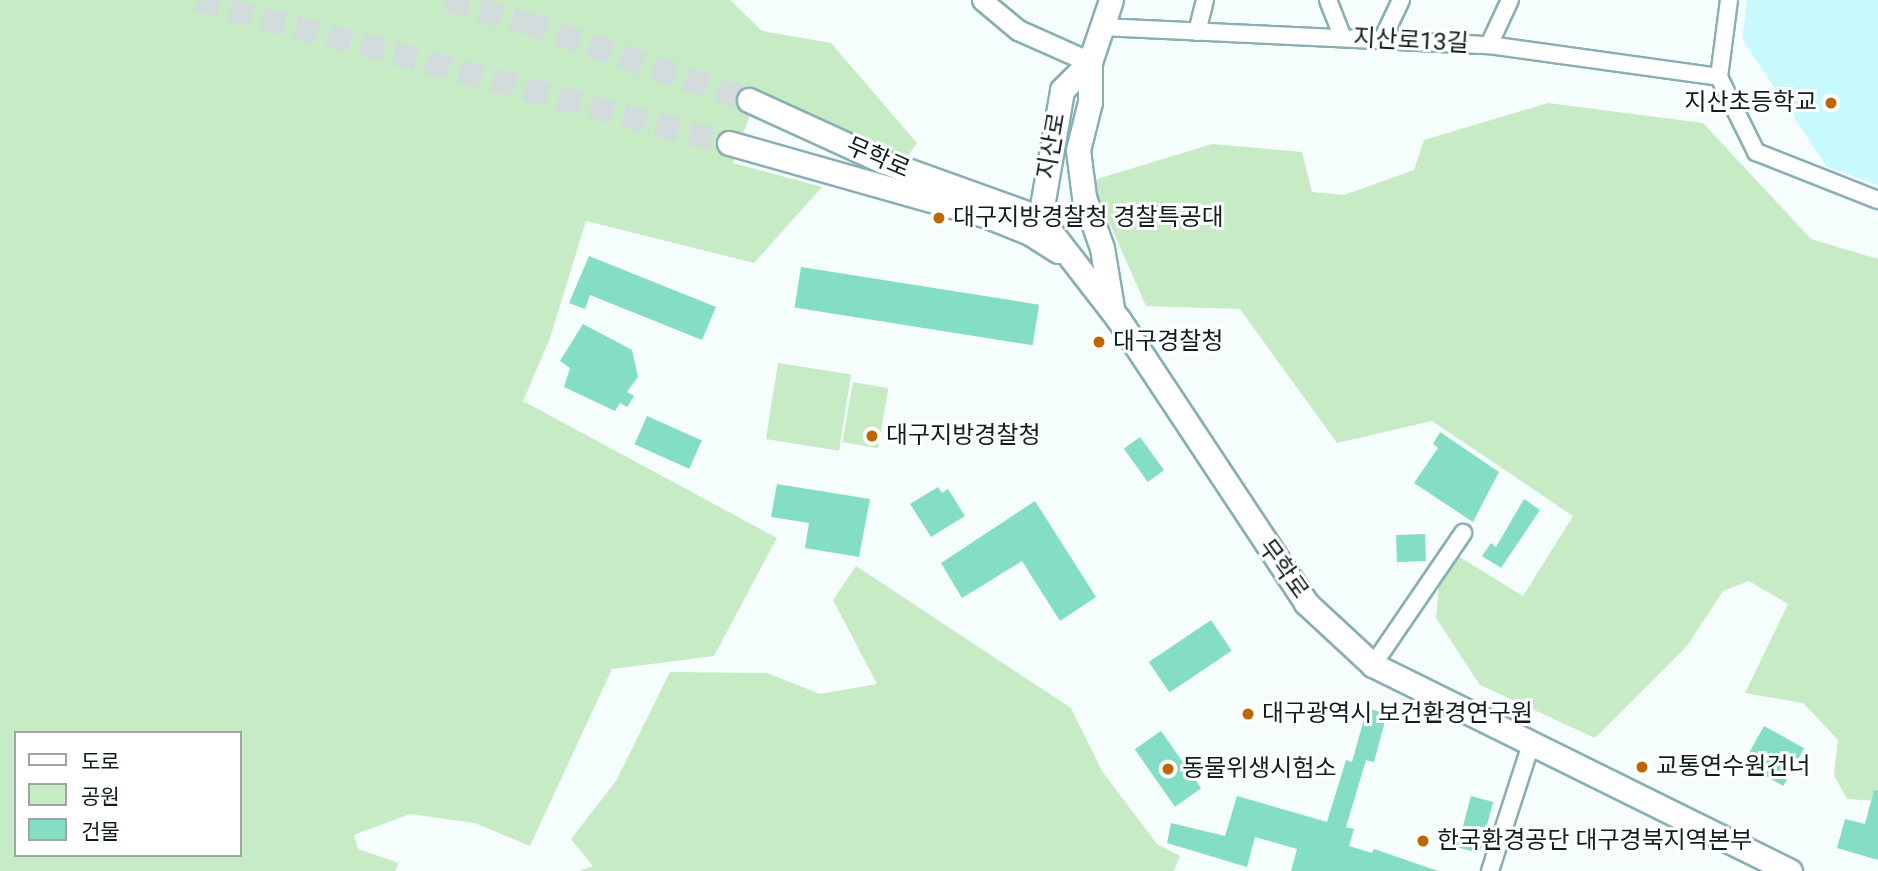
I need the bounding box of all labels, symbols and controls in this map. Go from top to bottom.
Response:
street label: 지산로13길 [1353,24,1469,58]
place label: 지산초등학교 [1685,89,1817,117]
marker: 지산초등학교 [1823,95,1839,111]
street label: 지산로 [1032,111,1072,181]
street label: 무학로 [842,132,914,184]
place label: 대구지방경찰청 경찰특공대 [953,204,1224,232]
marker: 대구지방경찰청 경찰특공대 [931,210,947,226]
place label: 대구경찰청 [1113,328,1223,356]
marker: 대구경찰청 [1091,334,1107,350]
place label: 대구지방경찰청 [886,422,1041,450]
marker: 대구지방경찰청 [864,428,880,444]
street label: 무학로 [1252,534,1314,604]
place label: 대구광역시 보건환경연구원 [1262,700,1533,728]
marker: 대구광역시 보건환경연구원 [1240,706,1256,722]
legend [14,731,242,857]
text: 도로 [81,750,120,774]
place label: 교통연수원건너 [1656,753,1811,781]
place label: 동물위생시험소 [1182,755,1337,783]
marker: 교통연수원건너 [1634,759,1650,775]
marker: 동물위생시험소 [1160,761,1176,777]
text: 공원 [81,785,120,809]
text: 건물 [81,820,120,844]
place label: 한국환경공단 대구경북지역본부 [1437,827,1752,855]
marker: 한국환경공단 대구경북지역본부 [1415,833,1431,849]

